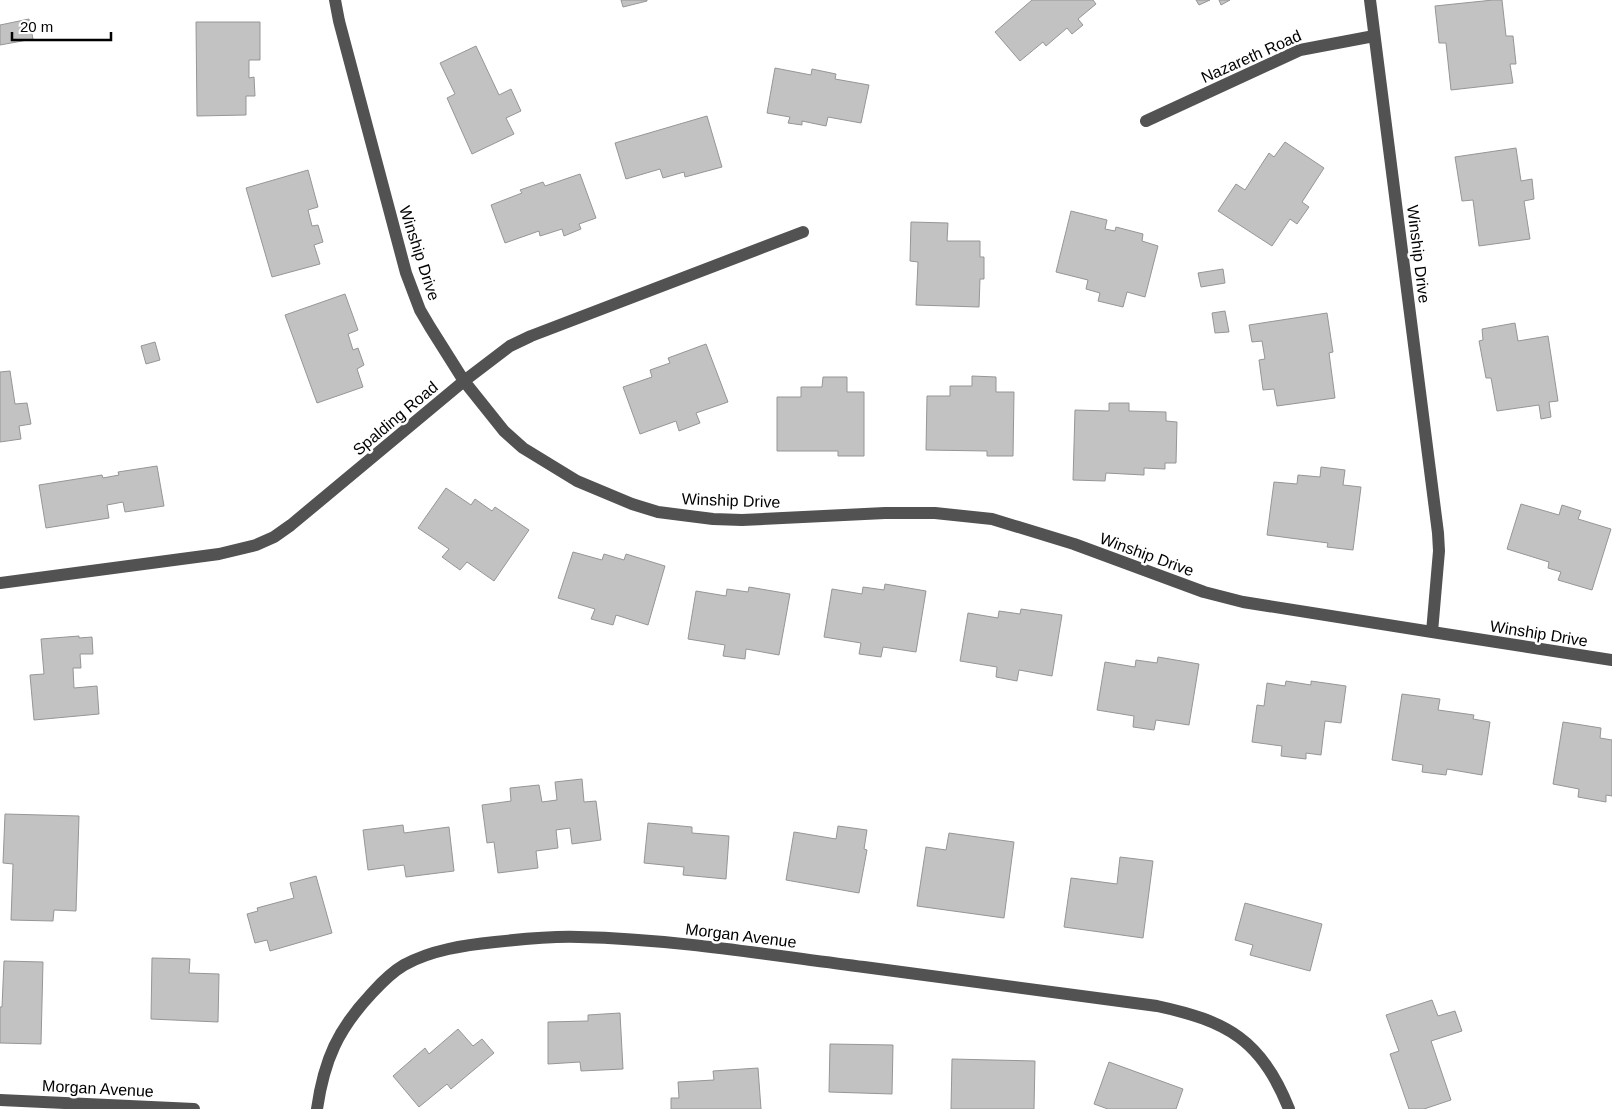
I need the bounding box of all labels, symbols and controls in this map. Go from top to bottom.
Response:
scale bar [12,10,111,42]
text: 20 m [20,18,53,35]
street label: Nazareth Road [1199,27,1304,86]
street label: Winship Drive [396,204,443,303]
street label: Winship Drive [1404,204,1433,304]
street label: Spalding Road [350,378,441,459]
street label: Winship Drive [681,490,781,511]
street label: Winship Drive [1098,530,1196,579]
street label: Winship Drive [1489,617,1589,650]
street label: Morgan Avenue [684,920,798,951]
street label: Morgan Avenue [42,1077,154,1100]

